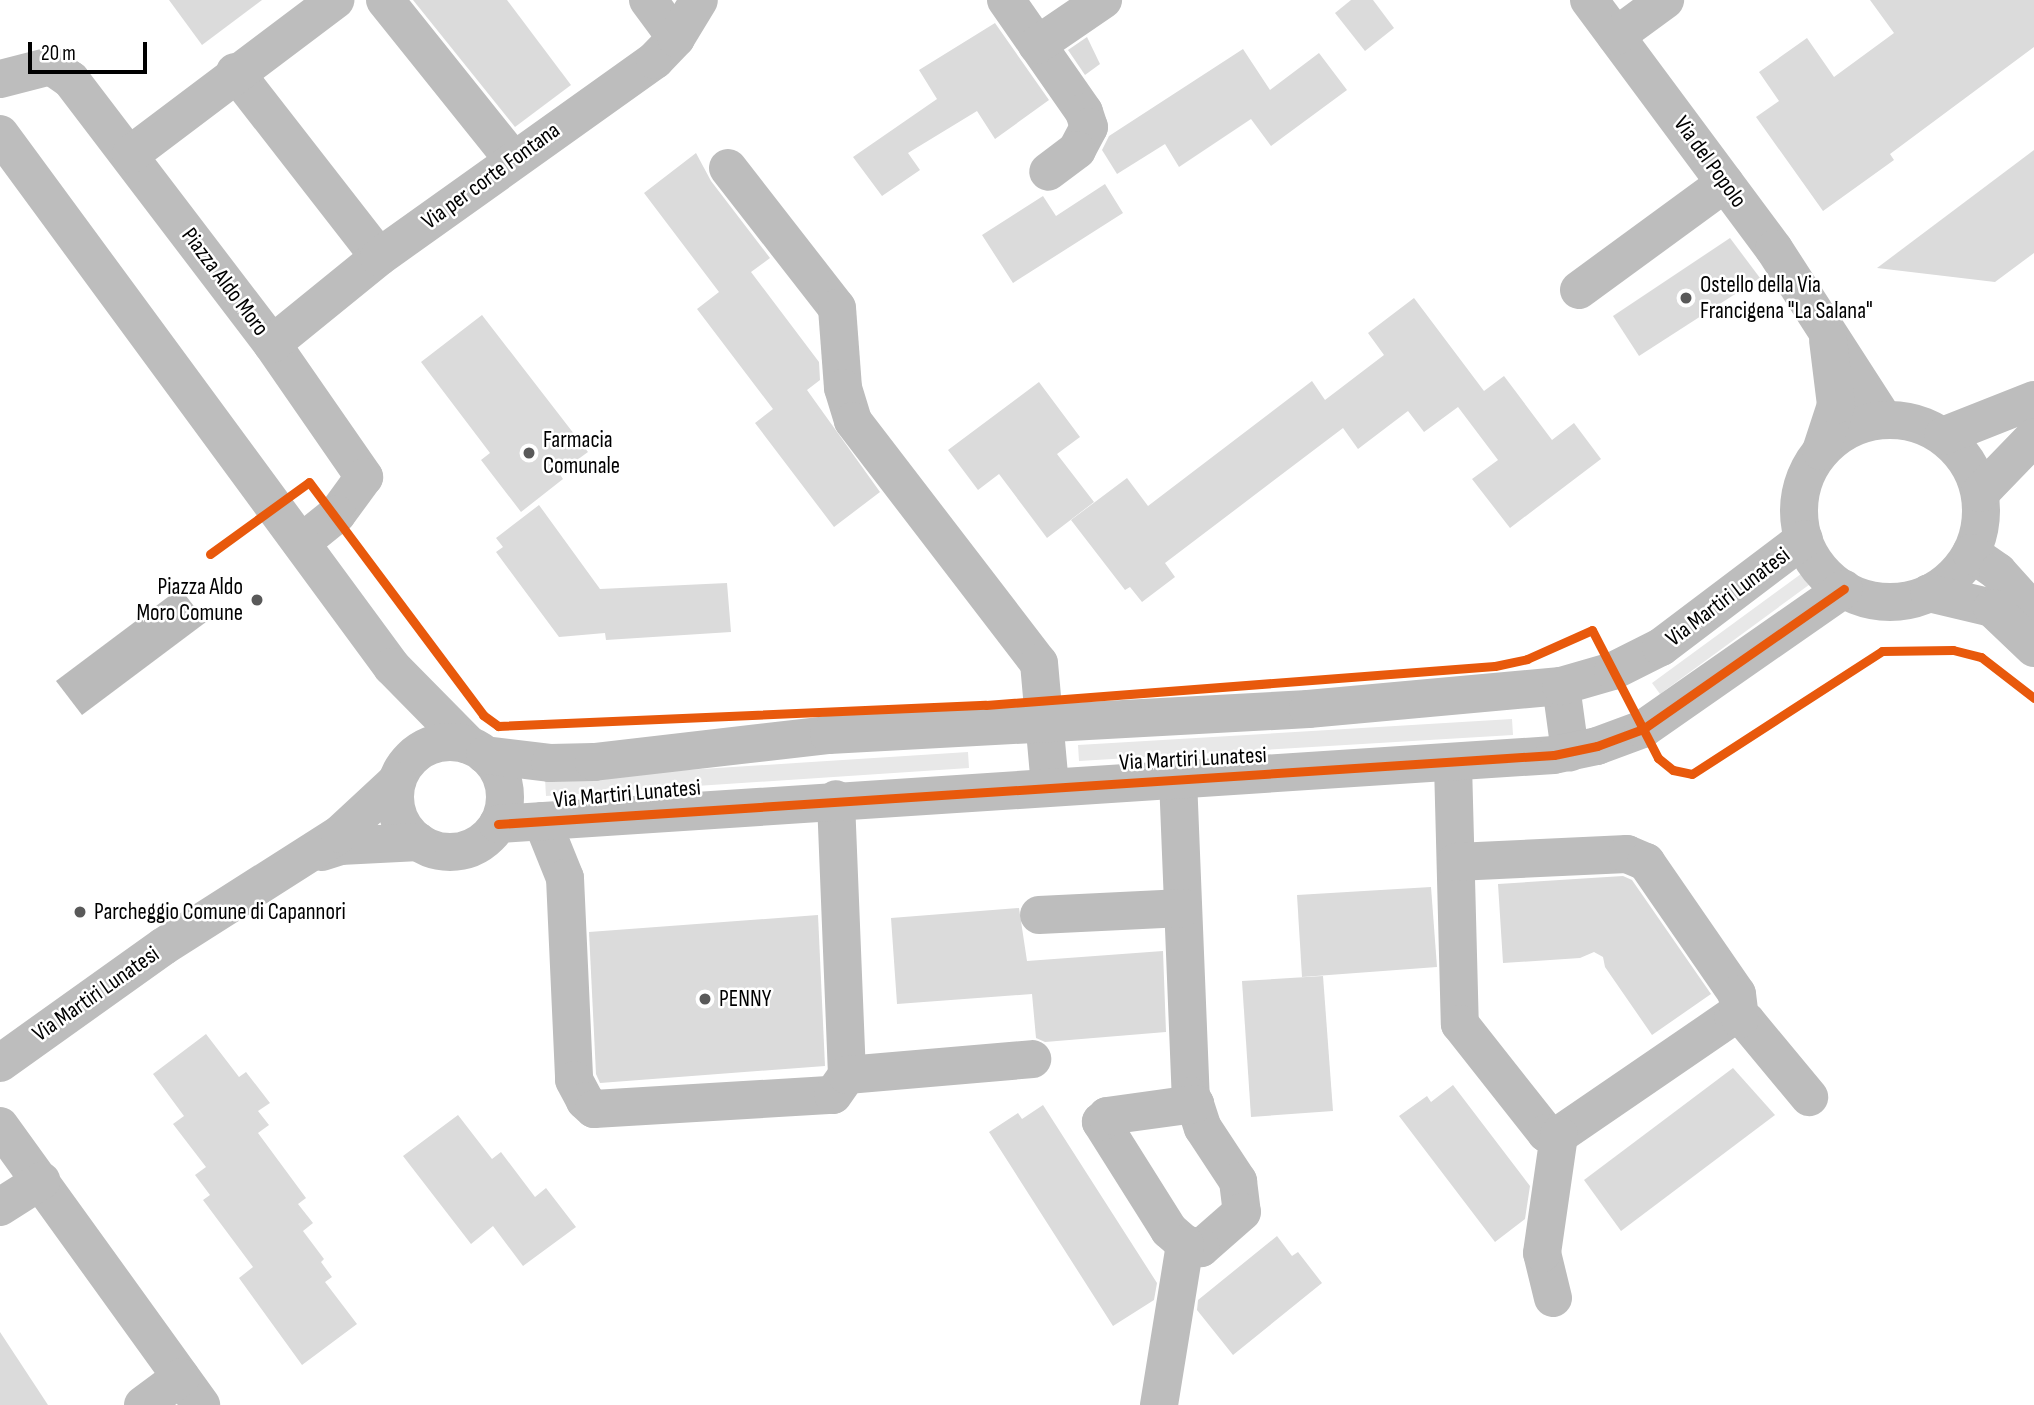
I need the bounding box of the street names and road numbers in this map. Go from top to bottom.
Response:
street label: Via del Popolo [1668,111,1752,213]
street label: Via per corte Fontana [417,117,565,235]
street label: Piazza Aldo Moro [175,223,275,341]
street label: Via Martiri Lunatesi [1661,542,1795,652]
street label: Via Martiri Lunatesi [1118,741,1268,777]
street label: Via Martiri Lunatesi [552,774,702,814]
street label: Via Martiri Lunatesi [28,940,164,1048]

